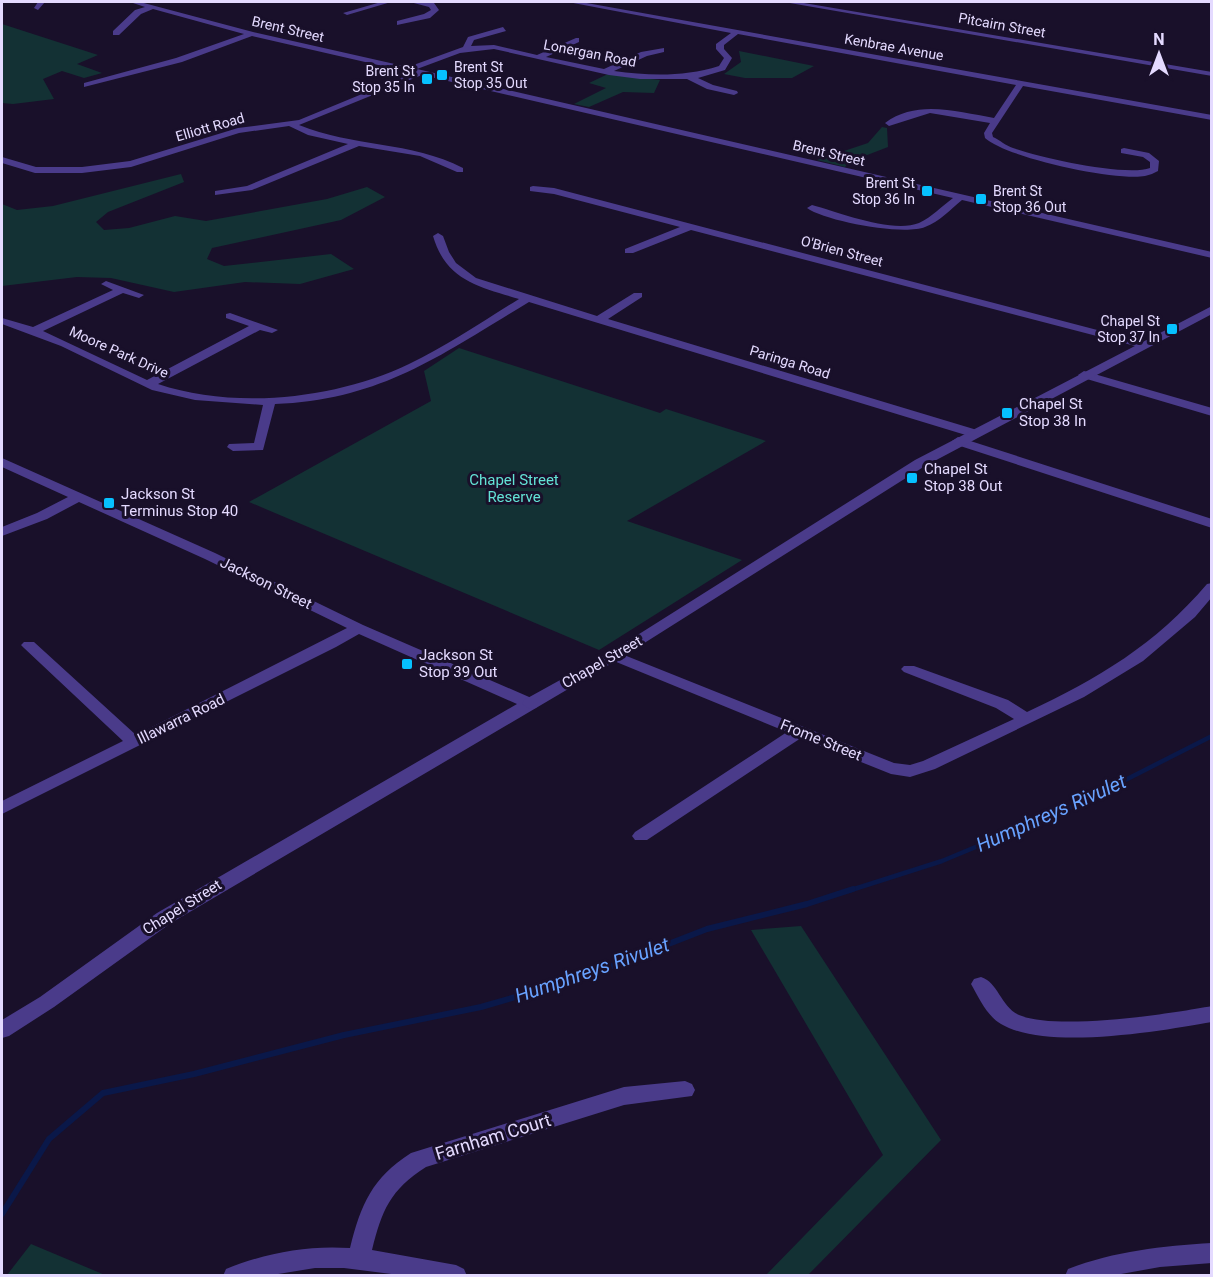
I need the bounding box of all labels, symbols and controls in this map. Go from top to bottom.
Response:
street label: Pitcairn Street [957,9,1047,41]
street label: Brent Street [250,13,326,45]
north arrow [1129,24,1189,84]
street label: Kenbrae Avenue [843,30,945,64]
text: N [1153,30,1165,49]
street label: Lonergan Road [542,36,638,70]
place label: Brent St Stop 35 Out [454,59,528,91]
place label: Brent St Stop 35 In [352,63,415,95]
marker: Brent St Stop 35 Out [435,68,449,82]
marker: Brent St Stop 35 In [420,72,434,86]
street label: Elliott Road [174,110,246,144]
street label: Brent Street [791,137,867,169]
place label: Brent St Stop 36 In [852,175,915,207]
place label: Brent St Stop 36 Out [993,183,1067,215]
marker: Brent St Stop 36 In [920,184,934,198]
marker: Brent St Stop 36 Out [974,192,988,206]
street label: O'Brien Street [799,232,885,270]
place label: Chapel St Stop 37 In [1097,313,1160,345]
marker: Chapel St Stop 37 In [1165,322,1179,336]
street label: Moore Park Drive [67,323,171,381]
street label: Paringa Road [748,342,832,382]
place label: Chapel St Stop 38 In [1019,395,1086,430]
marker: Chapel St Stop 38 In [1000,406,1014,420]
place label: Chapel St Stop 38 Out [924,460,1003,495]
park label: Chapel Street Reserve [469,471,559,506]
marker: Chapel St Stop 38 Out [905,471,919,485]
place label: Jackson St Terminus Stop 40 [121,485,238,520]
marker: Jackson St Terminus Stop 40 [102,496,116,510]
street label: Jackson Street [217,553,315,613]
street label: Chapel Street [559,632,645,692]
place label: Jackson St Stop 39 Out [419,646,498,681]
marker: Jackson St Stop 39 Out [400,657,414,671]
street label: Illawarra Road [134,690,228,748]
street label: Frome Street [778,716,864,764]
water label: Humphreys Rivulet [972,769,1130,857]
street label: Chapel Street [139,876,225,938]
water label: Humphreys Rivulet [512,932,673,1008]
street label: Farnham Court [433,1109,553,1164]

